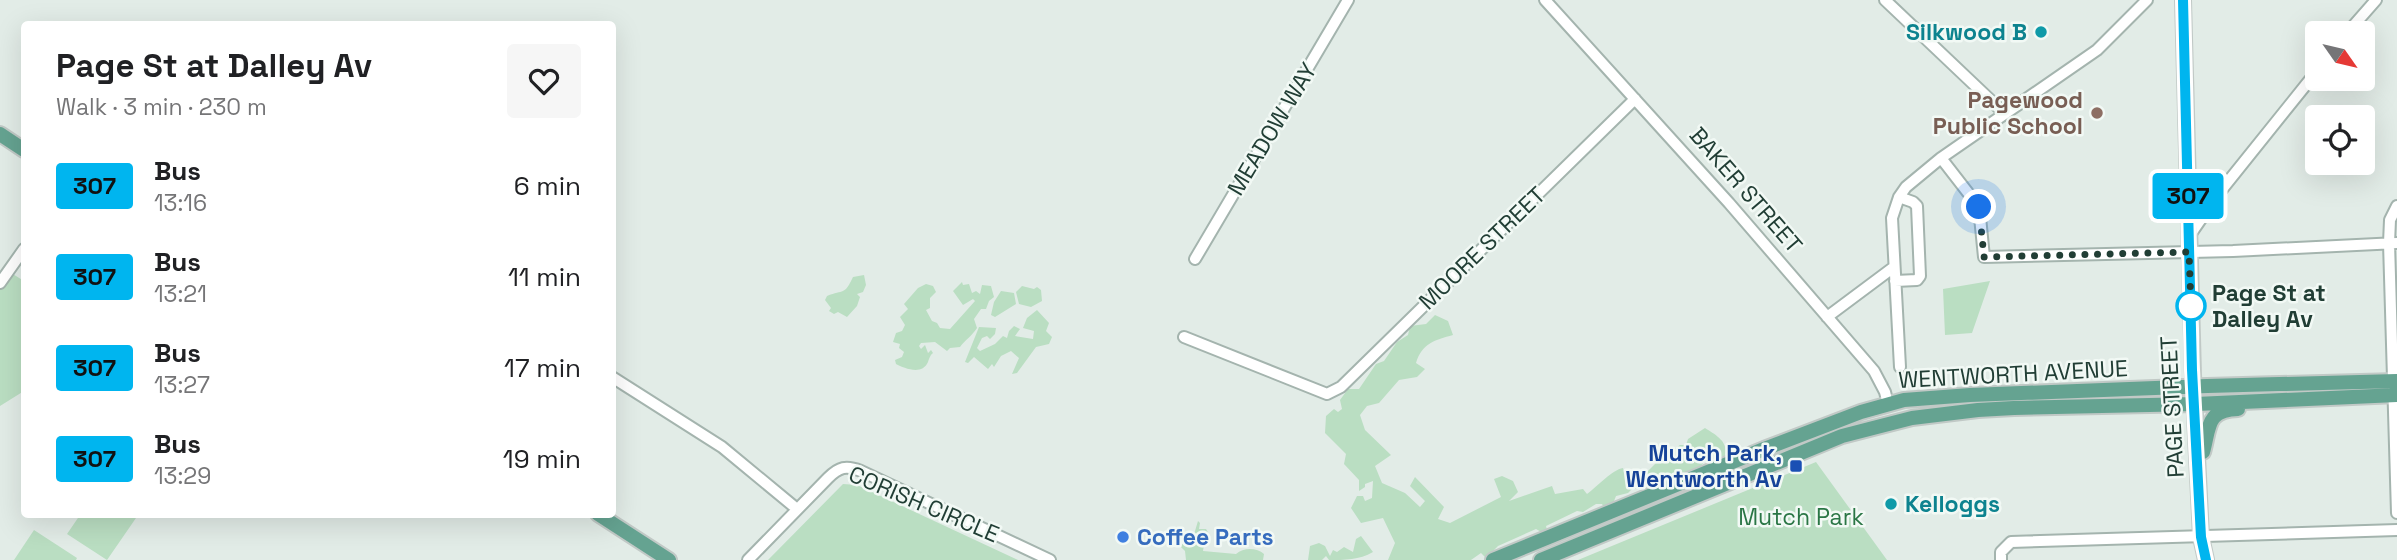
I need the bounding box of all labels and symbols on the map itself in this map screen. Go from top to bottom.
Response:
place label: Silkwood B [1906,17,2027,47]
north arrow [2305,21,2375,91]
marker: Silkwood B [2033,24,2049,40]
street label: MEADOW WAY [1221,57,1323,201]
place label: Pagewood Public School [1933,85,2083,141]
marker: Pagewood Public School [2089,105,2105,121]
street label: BAKER STREET [1683,121,1809,259]
line badge: 307 [2148,173,2228,219]
street label: MOORE STREET [1412,180,1552,316]
your location [1961,189,1996,224]
place label: Page St at Dalley Av [2212,278,2326,334]
marker: Page St at Dalley Av [2176,291,2206,321]
street label: PAGE STREET [2153,335,2191,479]
street label: WENTWORTH AVENUE [1898,353,2128,395]
place label: Mutch Park, Wentworth Av [1626,438,1782,494]
marker: Mutch Park, Wentworth Av [1788,458,1804,474]
street label: CORISH CIRCLE [844,459,1004,549]
place label: Kelloggs [1905,489,2000,519]
marker: Kelloggs [1883,496,1899,512]
park label: Mutch Park [1738,502,1864,532]
place label: Coffee Parts [1137,522,1274,552]
marker: Coffee Parts [1115,529,1131,545]

